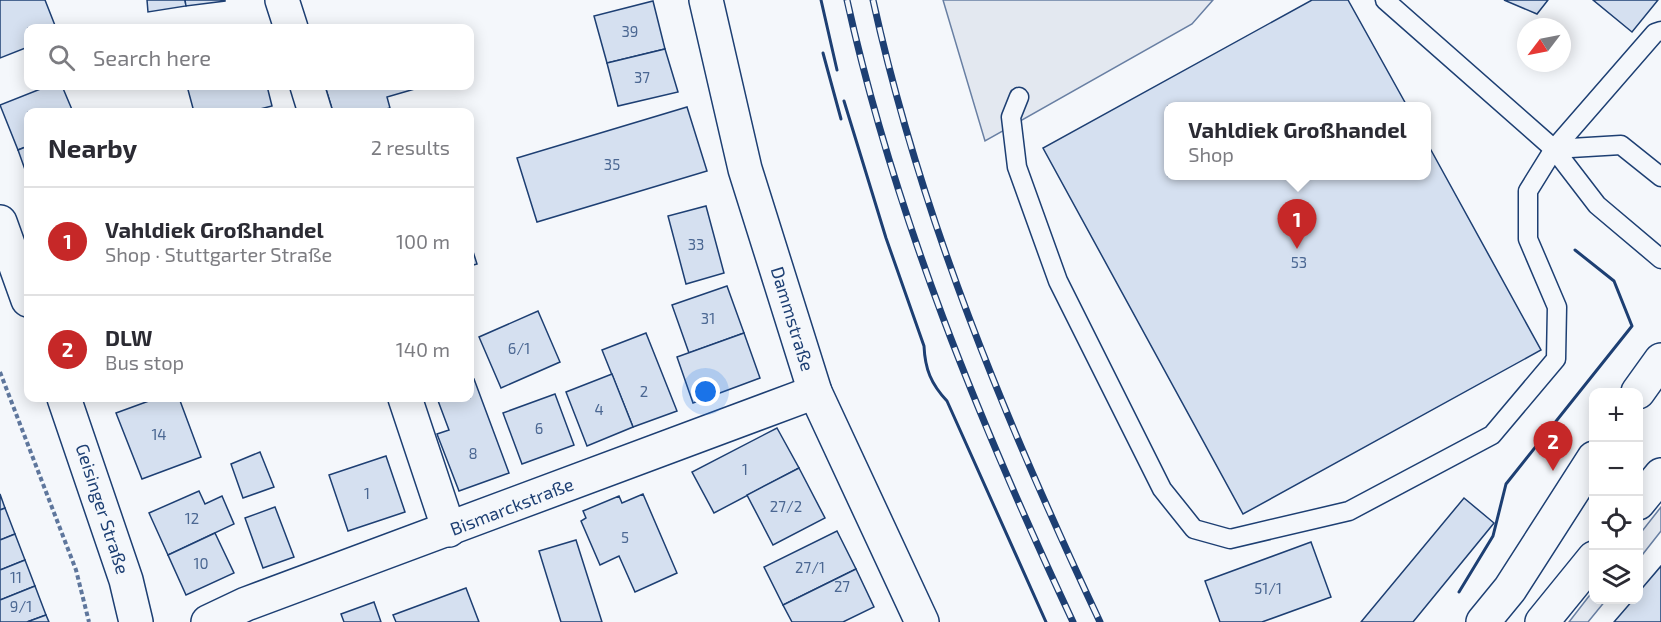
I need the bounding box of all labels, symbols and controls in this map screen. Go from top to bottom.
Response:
north arrow [1517,18,1571,72]
house number: 39 [622,22,638,40]
search box [24,24,474,90]
icon: search [45,41,78,74]
text: Search here [93,44,211,70]
house number: 37 [634,68,650,86]
popup [1164,102,1431,180]
text: Vahldiek Großhandel [1188,116,1407,142]
text: Nearby [48,132,137,163]
text: 2 results [371,135,450,159]
text: Shop [1188,142,1234,166]
house number: 35 [604,155,620,173]
pin: 1 [1278,200,1316,249]
text: Vahldiek Großhandel [105,216,324,242]
text: 1 [63,229,72,253]
text: 100 m [396,229,450,253]
house number: 33 [688,235,704,253]
text: Shop · Stuttgarter Straße [105,242,332,266]
house number: 53 [1291,253,1307,271]
street label: Dammstraße [767,264,819,374]
house number: 31 [701,309,715,327]
text: DLW [105,324,153,350]
text: 2 [62,337,73,361]
text: 140 m [396,337,450,361]
house number: 6/1 [508,339,530,357]
text: Bus stop [105,350,184,374]
your location [691,377,720,406]
house number: 2 [640,382,648,400]
map controls [1589,388,1643,604]
button: + [1589,388,1643,442]
house number: 4 [594,400,604,418]
house number: 6 [535,419,543,437]
pin: 2 [1534,422,1572,471]
house number: 14 [151,425,167,443]
street label: Geisinger Straße [72,441,134,577]
button: − [1589,442,1643,496]
house number: 8 [468,444,478,462]
house number: 1 [742,460,748,478]
street label: Bismarckstraße [447,472,576,540]
house number: 1 [364,484,370,502]
button: locate [1589,496,1643,550]
house number: 27/2 [770,497,802,515]
house number: 12 [185,509,199,527]
house number: 5 [621,528,629,546]
button: layers [1589,550,1643,604]
house number: 10 [193,554,209,572]
house number: 27/1 [795,558,825,576]
house number: 11 [10,568,22,586]
house number: 27 [834,577,850,595]
house number: 51/1 [1254,579,1282,597]
house number: 9/1 [10,597,32,615]

